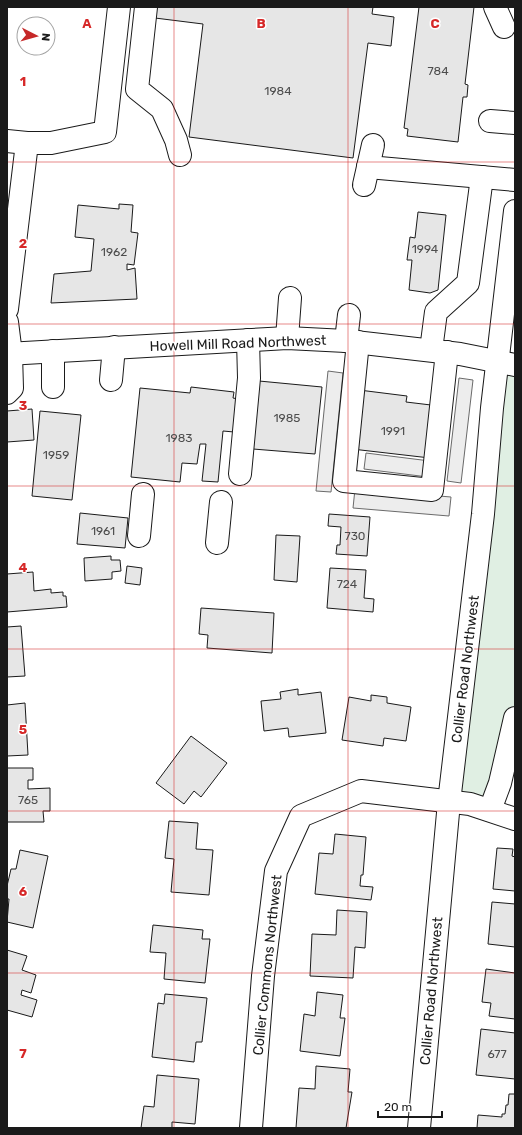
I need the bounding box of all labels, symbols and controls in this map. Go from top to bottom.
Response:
north arrow [16,16,56,56]
text: A [82,16,92,31]
text: B [256,16,266,31]
text: C [430,16,440,31]
text: N [39,32,52,42]
house number: 784 [427,64,449,78]
text: 1 [20,74,26,89]
house number: 1984 [264,84,292,98]
text: 2 [19,236,27,251]
house number: 1994 [412,242,439,256]
house number: 1962 [101,245,127,259]
street label: Howell Mill Road Northwest [149,332,327,355]
text: 3 [19,398,28,413]
house number: 1985 [273,411,301,425]
house number: 1991 [381,424,405,438]
house number: 1983 [165,431,193,445]
house number: 1959 [43,448,69,462]
house number: 1961 [91,524,115,538]
house number: 730 [345,529,366,543]
text: 4 [19,560,28,575]
house number: 724 [337,577,358,591]
street label: Collier Road Northwest [448,594,483,744]
text: 5 [19,722,27,737]
house number: 765 [18,793,38,807]
street label: Collier Commons Northwest [250,873,285,1056]
text: 6 [19,884,28,899]
street label: Collier Road Northwest [417,916,446,1066]
text: 7 [19,1046,27,1061]
house number: 677 [487,1047,507,1061]
scale bar [378,1093,442,1119]
text: 20 m [384,1100,412,1114]

